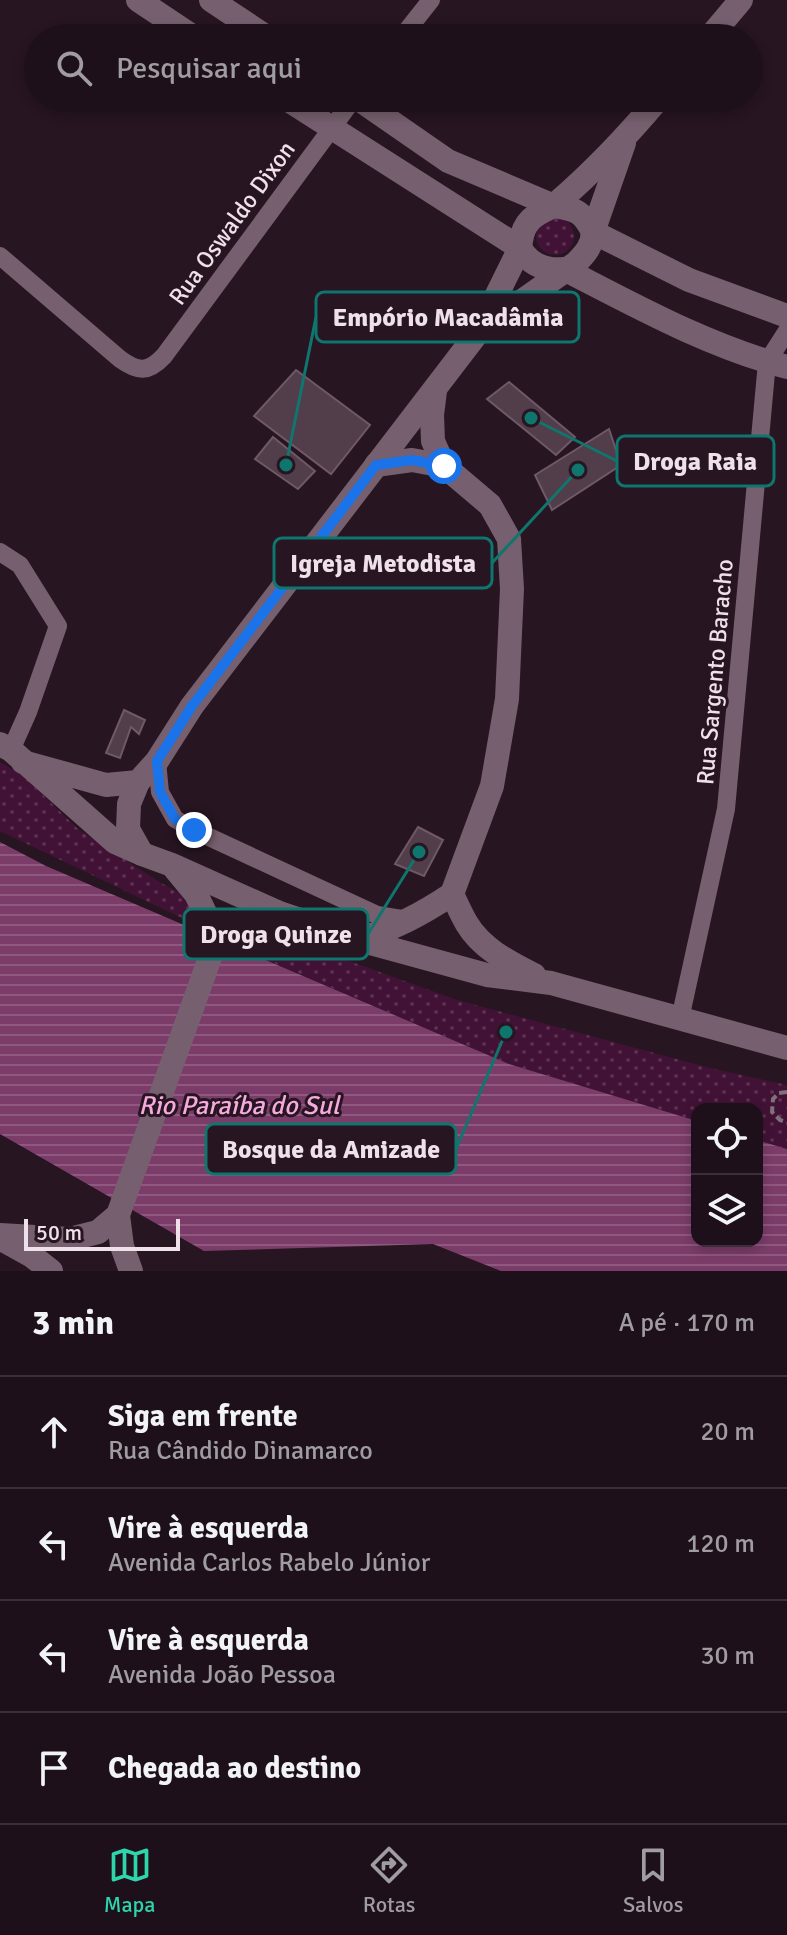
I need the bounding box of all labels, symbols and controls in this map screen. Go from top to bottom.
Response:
search box [24,24,763,112]
icon: search [52,46,96,90]
text: Pesquisar aqui [116,50,302,87]
street label: Rua Oswaldo Dixon [162,135,302,311]
callout: Empório Macadâmia [316,292,579,342]
text: Empório Macadâmia [332,302,564,334]
callout: Droga Raia [617,436,774,486]
text: Droga Raia [633,446,757,478]
route start [426,448,462,484]
callout: Igreja Metodista [274,538,492,588]
text: Igreja Metodista [290,548,476,580]
street label: Rua Sargento Baracho [690,558,740,786]
route end [176,812,212,848]
callout: Droga Quinze [184,909,368,959]
text: Droga Quinze [200,919,352,951]
water label: Rio Paraíba do Sul [139,1090,342,1122]
map controls [691,1103,763,1247]
button: locate [691,1103,763,1175]
callout: Bosque da Amizade [206,1124,456,1174]
text: Bosque da Amizade [222,1134,440,1166]
button: layers [691,1175,763,1247]
scale bar [24,1215,180,1251]
text: 50 m [36,1219,82,1246]
text: 3 min [32,1302,114,1344]
text: A pé · 170 m [619,1307,755,1339]
text: Siga em frente [108,1398,298,1435]
icon: ahead [32,1410,76,1454]
text: 20 m [700,1416,755,1448]
text: Rua Cândido Dinamarco [108,1435,373,1467]
text: Vire à esquerda [108,1510,309,1547]
icon: left [32,1522,76,1566]
text: 120 m [686,1528,755,1560]
text: Avenida Carlos Rabelo Júnior [108,1547,430,1579]
text: Vire à esquerda [108,1622,309,1659]
icon: left [32,1634,76,1678]
text: 30 m [700,1640,755,1672]
text: Avenida João Pessoa [108,1659,336,1691]
icon: arrive [32,1746,76,1790]
text: Chegada ao destino [108,1750,361,1787]
tab: Mapa [104,1843,155,1918]
tab: Rotas [363,1843,415,1918]
tab: Salvos [623,1843,683,1918]

